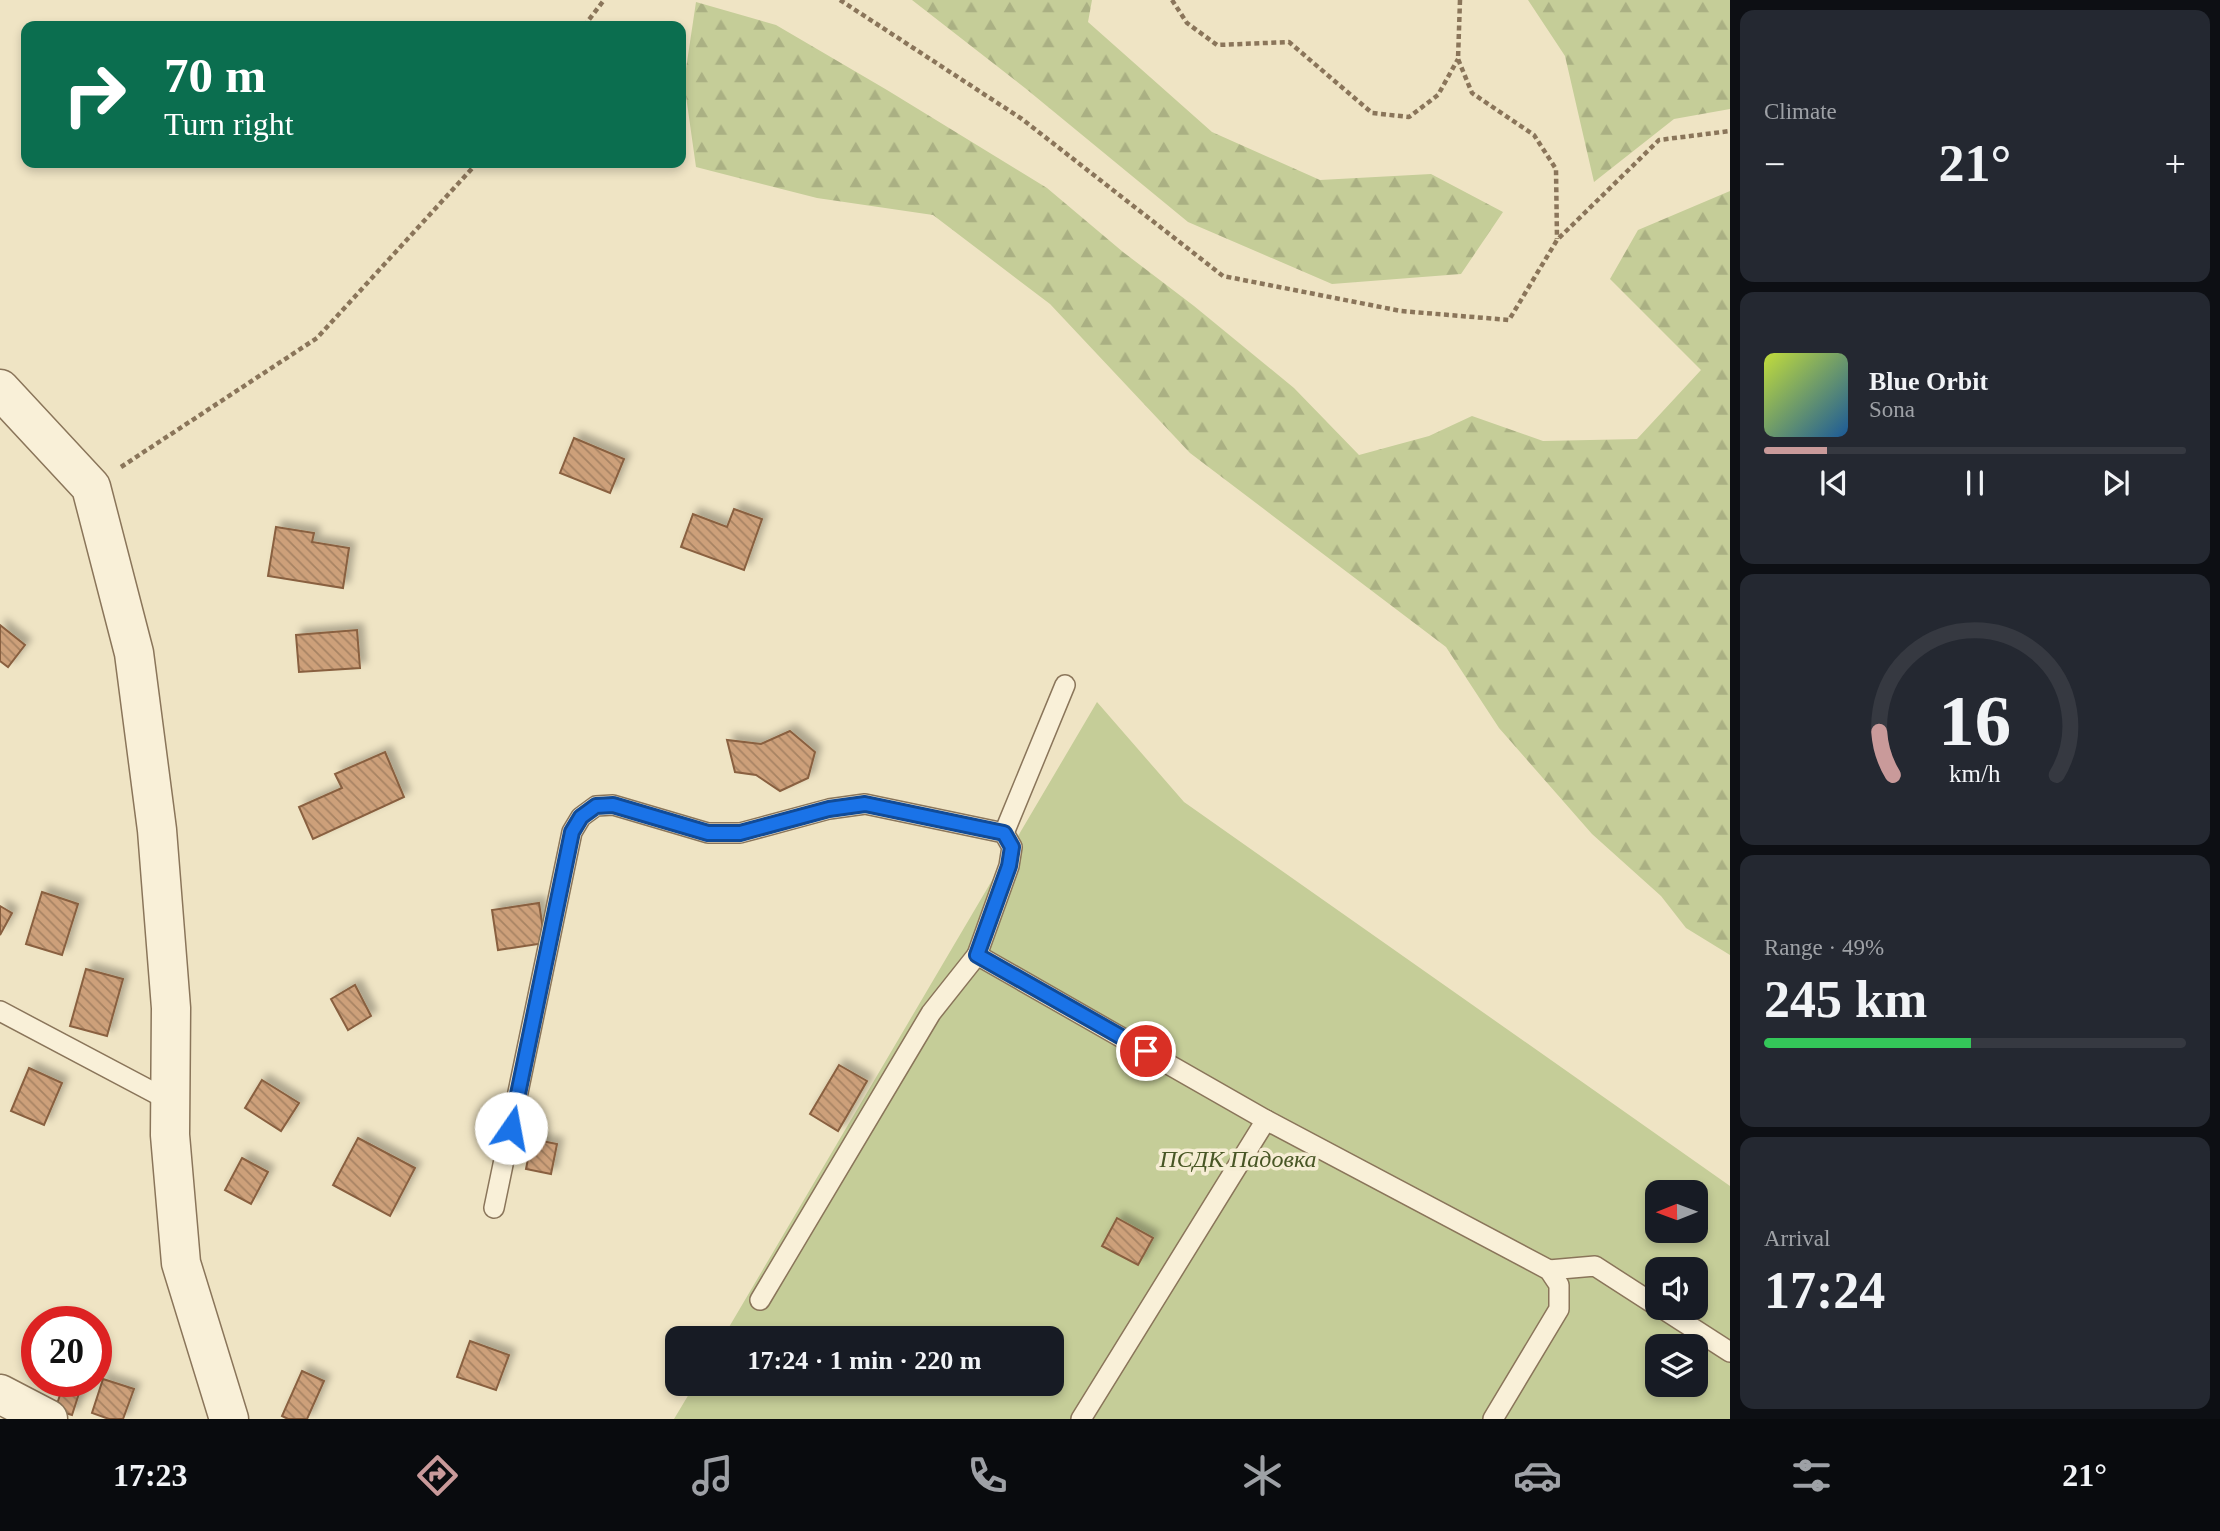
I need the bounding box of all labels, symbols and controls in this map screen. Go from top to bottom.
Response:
text: 70 m [164,48,266,103]
icon: right [49,49,140,140]
text: Climate [1764,99,1837,124]
text: Turn right [164,106,294,142]
text: 21° [1939,135,2011,192]
text: − [1764,143,1785,185]
text: + [2165,143,2186,185]
text: Blue Orbit [1869,367,1988,396]
text: Sona [1869,397,1915,422]
icon: previous [1815,464,1853,502]
icon: pause [1956,464,1994,502]
icon: next [2097,464,2135,502]
text: 16 [1939,681,2011,762]
text: km/h [1949,760,2001,787]
text: Range · 49% [1764,935,1884,960]
text: 245 km [1764,971,1927,1028]
pin [1116,1021,1176,1081]
icon: arrive [1127,1032,1165,1070]
position arrow [474,1091,548,1165]
park label: ПСДК Падовка [1158,1146,1317,1172]
north arrow [1645,1180,1708,1242]
map controls [1645,1180,1708,1397]
text: Arrival [1764,1226,1830,1251]
button: sound [1645,1257,1708,1320]
text: 17:24 [1764,1262,1885,1319]
speed limit sign: 20 [21,1306,112,1397]
button: layers [1645,1334,1708,1397]
text: 17:24 · 1 min · 220 m [748,1346,982,1375]
icon: directions [413,1451,462,1500]
icon: music [688,1451,737,1500]
icon: phone [963,1451,1012,1500]
icon: climate [1238,1451,1287,1500]
icon: car [1513,1451,1562,1500]
icon: filters [1787,1451,1836,1500]
text: 17:23 [113,1457,188,1493]
text: 21° [2062,1457,2107,1493]

